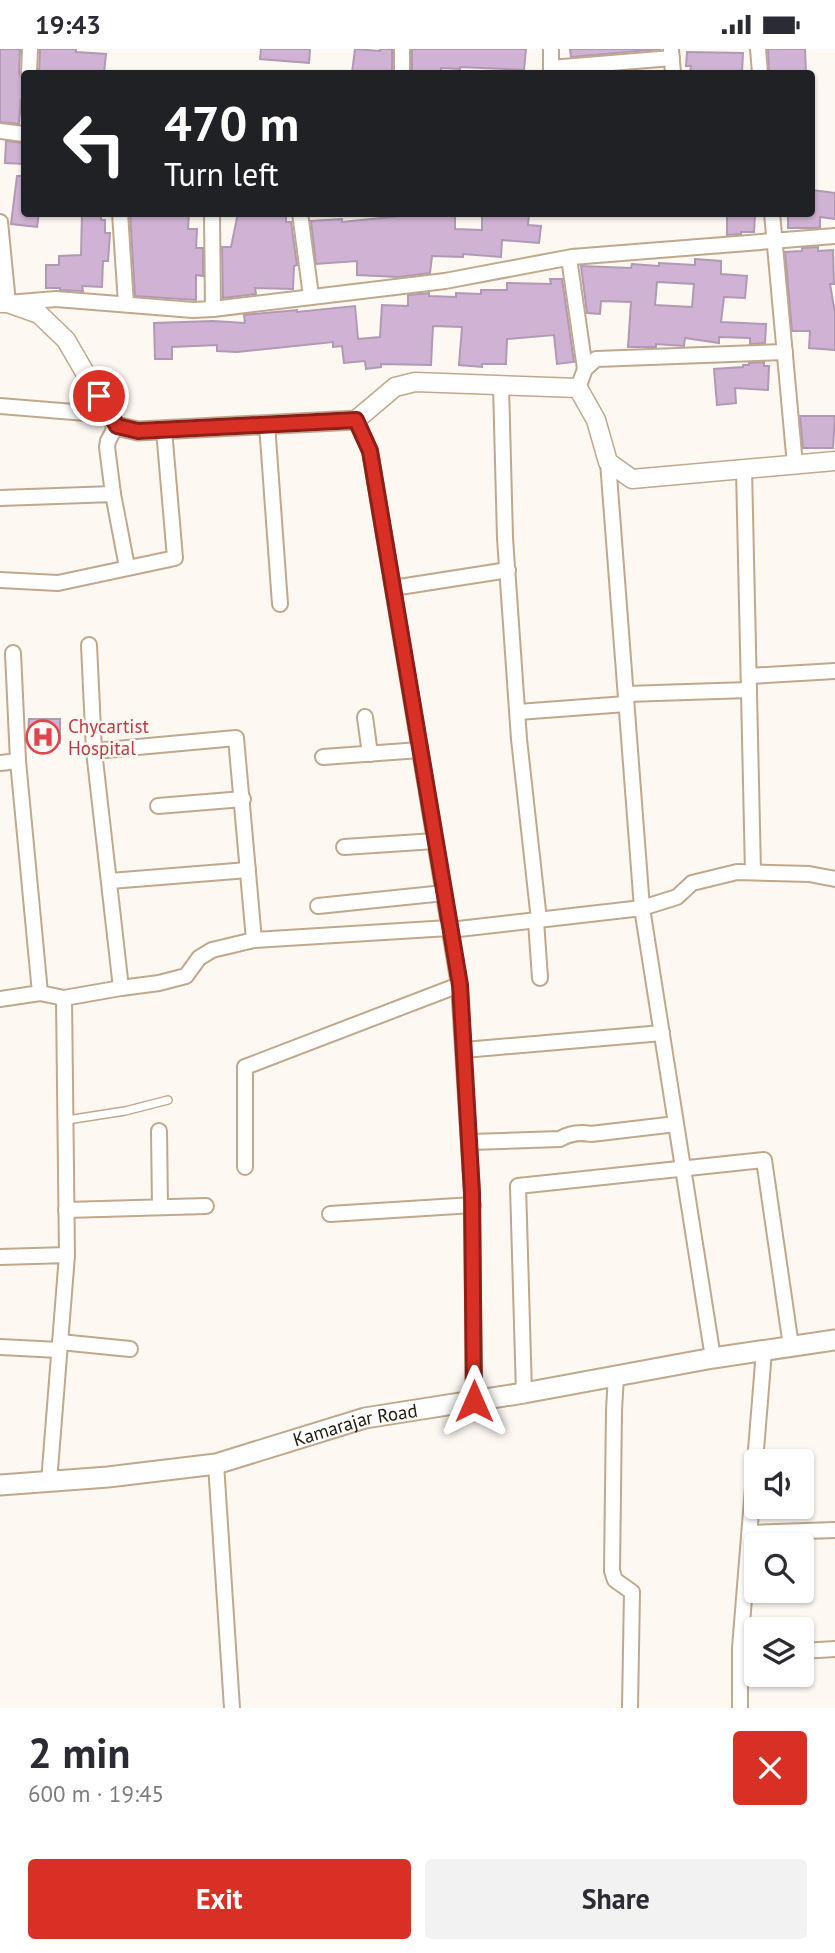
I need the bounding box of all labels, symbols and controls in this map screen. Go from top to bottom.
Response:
text: 19:43 [35,8,101,41]
text: 470 m [164,91,299,155]
icon: left [49,98,140,189]
text: Turn left [164,153,279,195]
pin [69,366,129,426]
icon: arrive [80,377,118,415]
place label: Chycartist Hospital [68,714,149,760]
hospital icon: Chycartist Hospital [24,718,62,756]
position arrow [437,1364,511,1438]
street label: Kamarajar Road [290,1398,419,1452]
map controls [744,1449,814,1687]
button: sound [744,1449,814,1519]
button: search [744,1533,814,1603]
button: layers [744,1617,814,1687]
text: 2 min [28,1725,130,1780]
button: close [733,1731,807,1805]
text: 600 m · 19:45 [28,1779,164,1808]
button: Exit [28,1859,411,1939]
button: Share [425,1859,807,1939]

